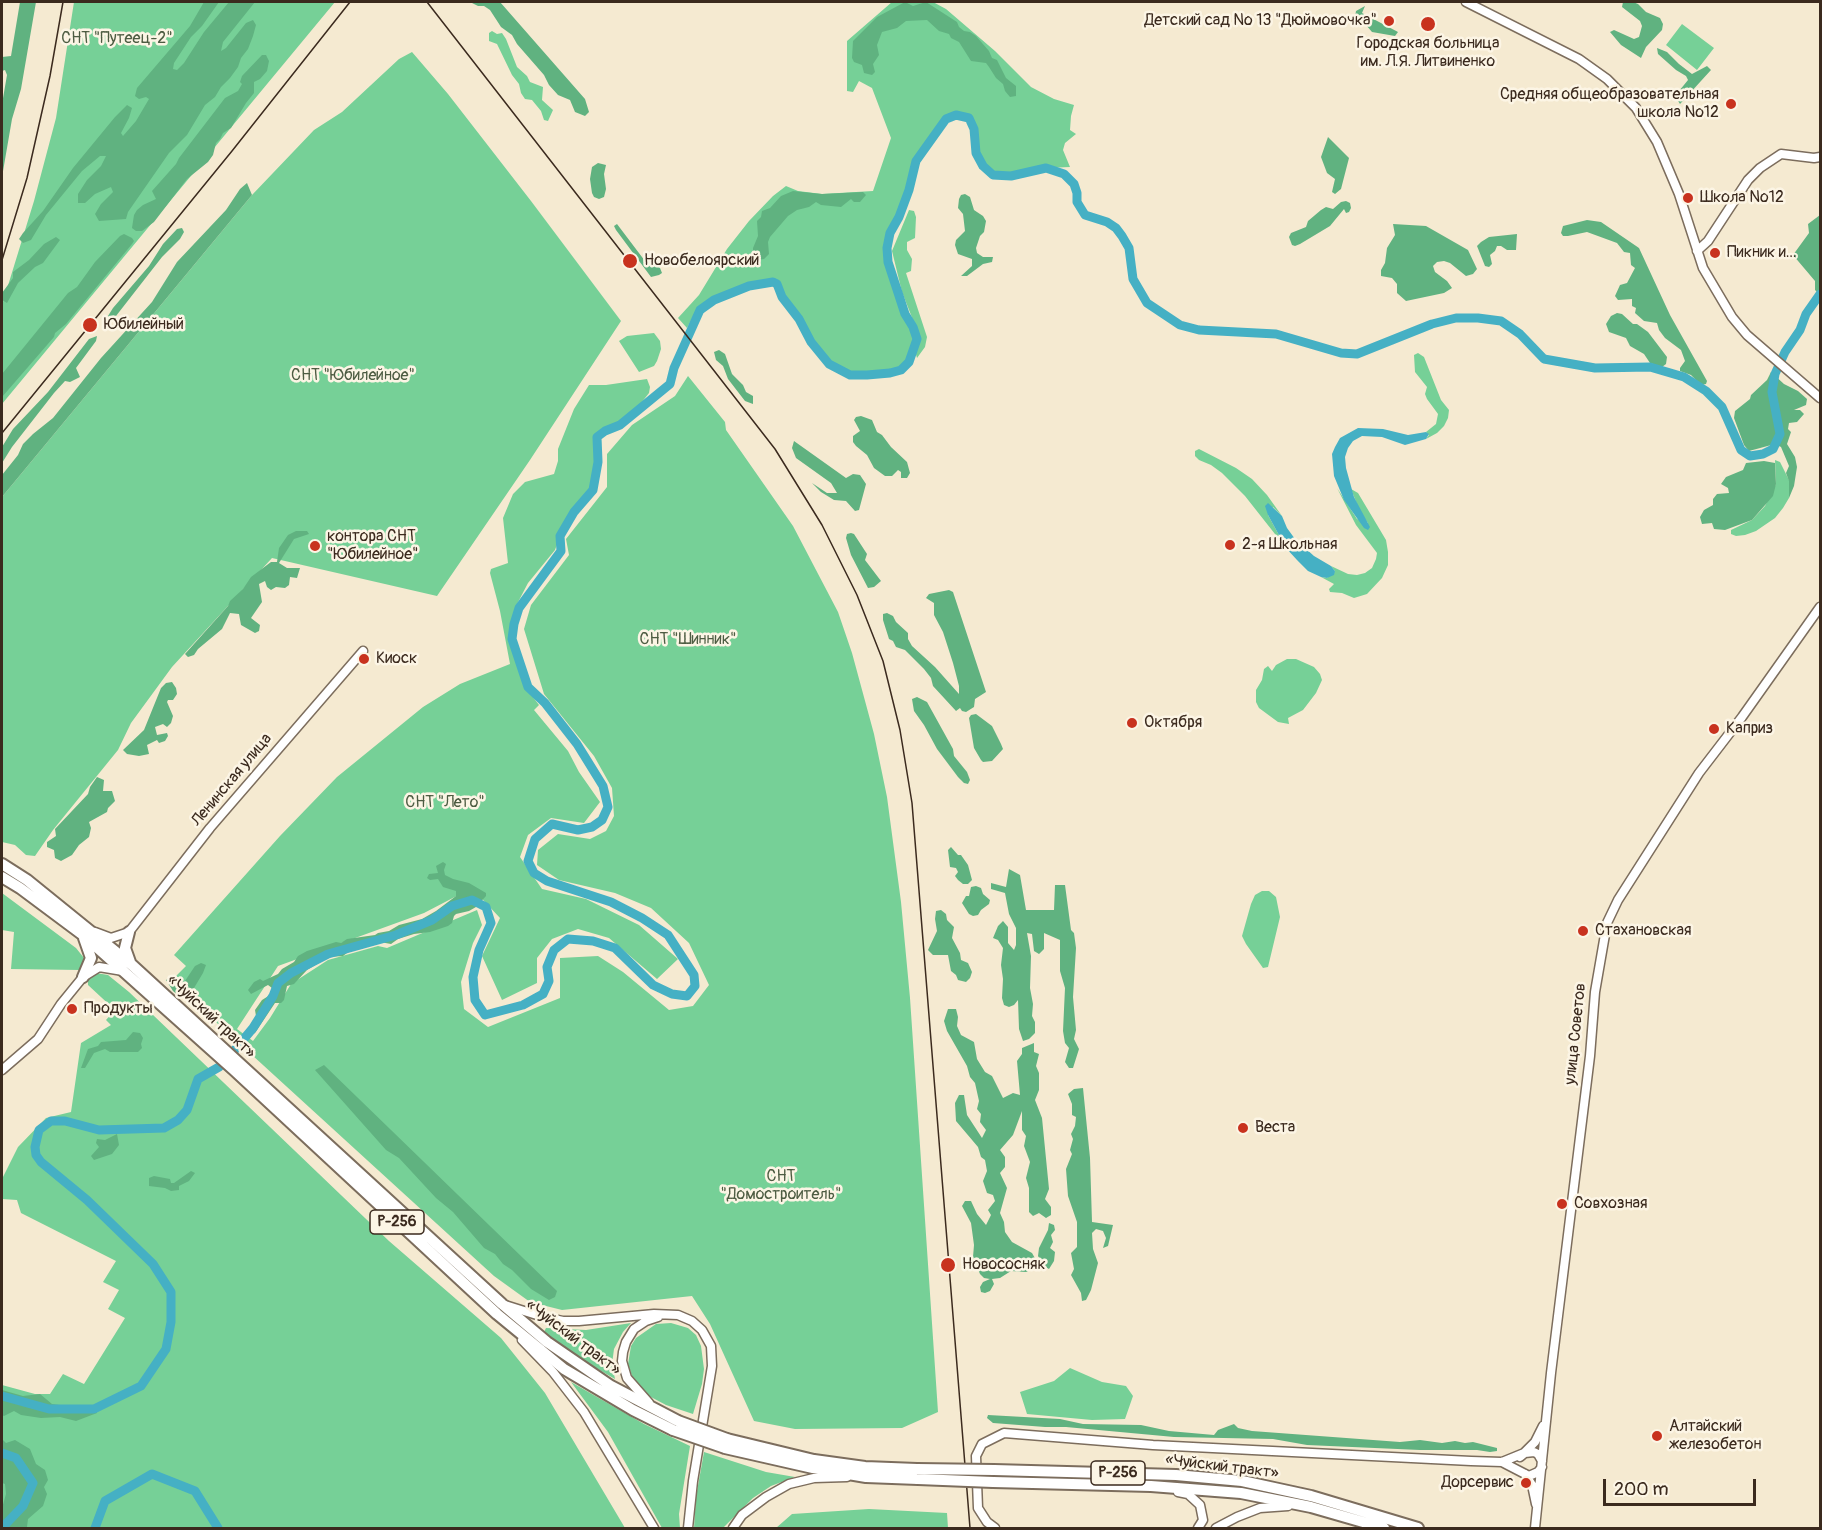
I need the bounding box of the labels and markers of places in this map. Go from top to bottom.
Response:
place label: Детский сад № 13 "Дюймовочка" [1145,11,1377,31]
marker: Детский сад № 13 "Дюймовочка" [1382,14,1396,28]
marker: Городская больница им. Л.Я. Литвиненко [1419,15,1437,33]
place label: Городская больница им. Л.Я. Литвиненко [1357,34,1499,72]
place label: Средняя общеобразовательная школа №12 [1500,85,1719,123]
marker: Средняя общеобразовательная школа №12 [1724,97,1738,111]
place label: Школа №12 [1700,188,1784,208]
marker: Школа №12 [1681,191,1695,205]
place label: Пикник и... [1727,243,1796,263]
marker: Пикник и... [1708,246,1722,260]
place label: Новобелоярский [644,251,760,271]
marker: Новобелоярский [621,252,639,270]
place label: Юбилейный [104,315,184,335]
marker: Юбилейный [81,316,99,334]
place label: контора СНТ "Юбилейное" [327,527,419,565]
place label: 2-я Школьная [1242,535,1337,555]
marker: 2-я Школьная [1223,538,1237,552]
marker: контора СНТ "Юбилейное" [308,539,322,553]
place label: Киоск [376,649,417,669]
marker: Киоск [357,652,371,666]
place label: Октября [1144,713,1202,733]
marker: Октября [1125,716,1139,730]
place label: Каприз [1726,719,1773,739]
marker: Каприз [1707,722,1721,736]
place label: Стахановская [1595,921,1692,941]
marker: Стахановская [1576,924,1590,938]
place label: Продукты [84,999,153,1019]
marker: Продукты [65,1002,79,1016]
place label: Веста [1255,1118,1295,1138]
marker: Веста [1236,1121,1250,1135]
place label: Совхозная [1574,1194,1648,1214]
marker: Совхозная [1555,1197,1569,1211]
place label: Новососняк [962,1255,1046,1275]
marker: Новососняк [939,1256,957,1274]
place label: Алтайский железобетон [1669,1417,1761,1455]
marker: Алтайский железобетон [1650,1429,1664,1443]
place label: Дорсервис [1442,1473,1514,1493]
marker: Дорсервис [1519,1476,1533,1490]

